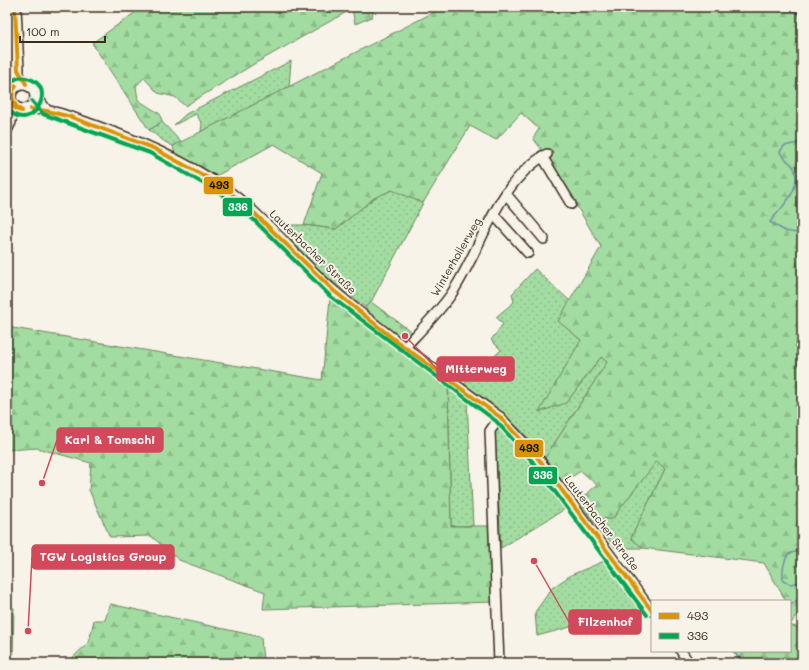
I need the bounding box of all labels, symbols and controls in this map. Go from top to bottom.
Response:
scale bar [20,18,105,44]
text: 100 m [26,23,60,39]
line badge: 493 [203,176,234,195]
text: 493 [209,177,229,192]
line badge: 336 [222,197,253,217]
text: 336 [228,199,248,214]
street label: Lauterbacher Straße [267,206,360,297]
street label: Winterhollerweg [427,215,484,299]
callout: Mitterweg [437,357,514,381]
text: Mitterweg [445,360,507,376]
callout: Karl & Tomschi [57,428,163,452]
text: Karl & Tomschi [65,431,155,447]
line badge: 493 [514,439,544,458]
text: 493 [519,440,539,455]
line badge: 336 [528,466,558,485]
text: 336 [533,467,553,482]
street label: Lauterbacher Straße [562,472,643,573]
callout: TGW Logistics Group [32,545,174,569]
text: TGW Logistics Group [40,548,167,564]
legend [651,600,791,652]
text: 493 [687,607,708,623]
callout: Filzenhof [569,610,641,634]
text: Filzenhof [577,613,633,629]
text: 336 [687,627,708,643]

